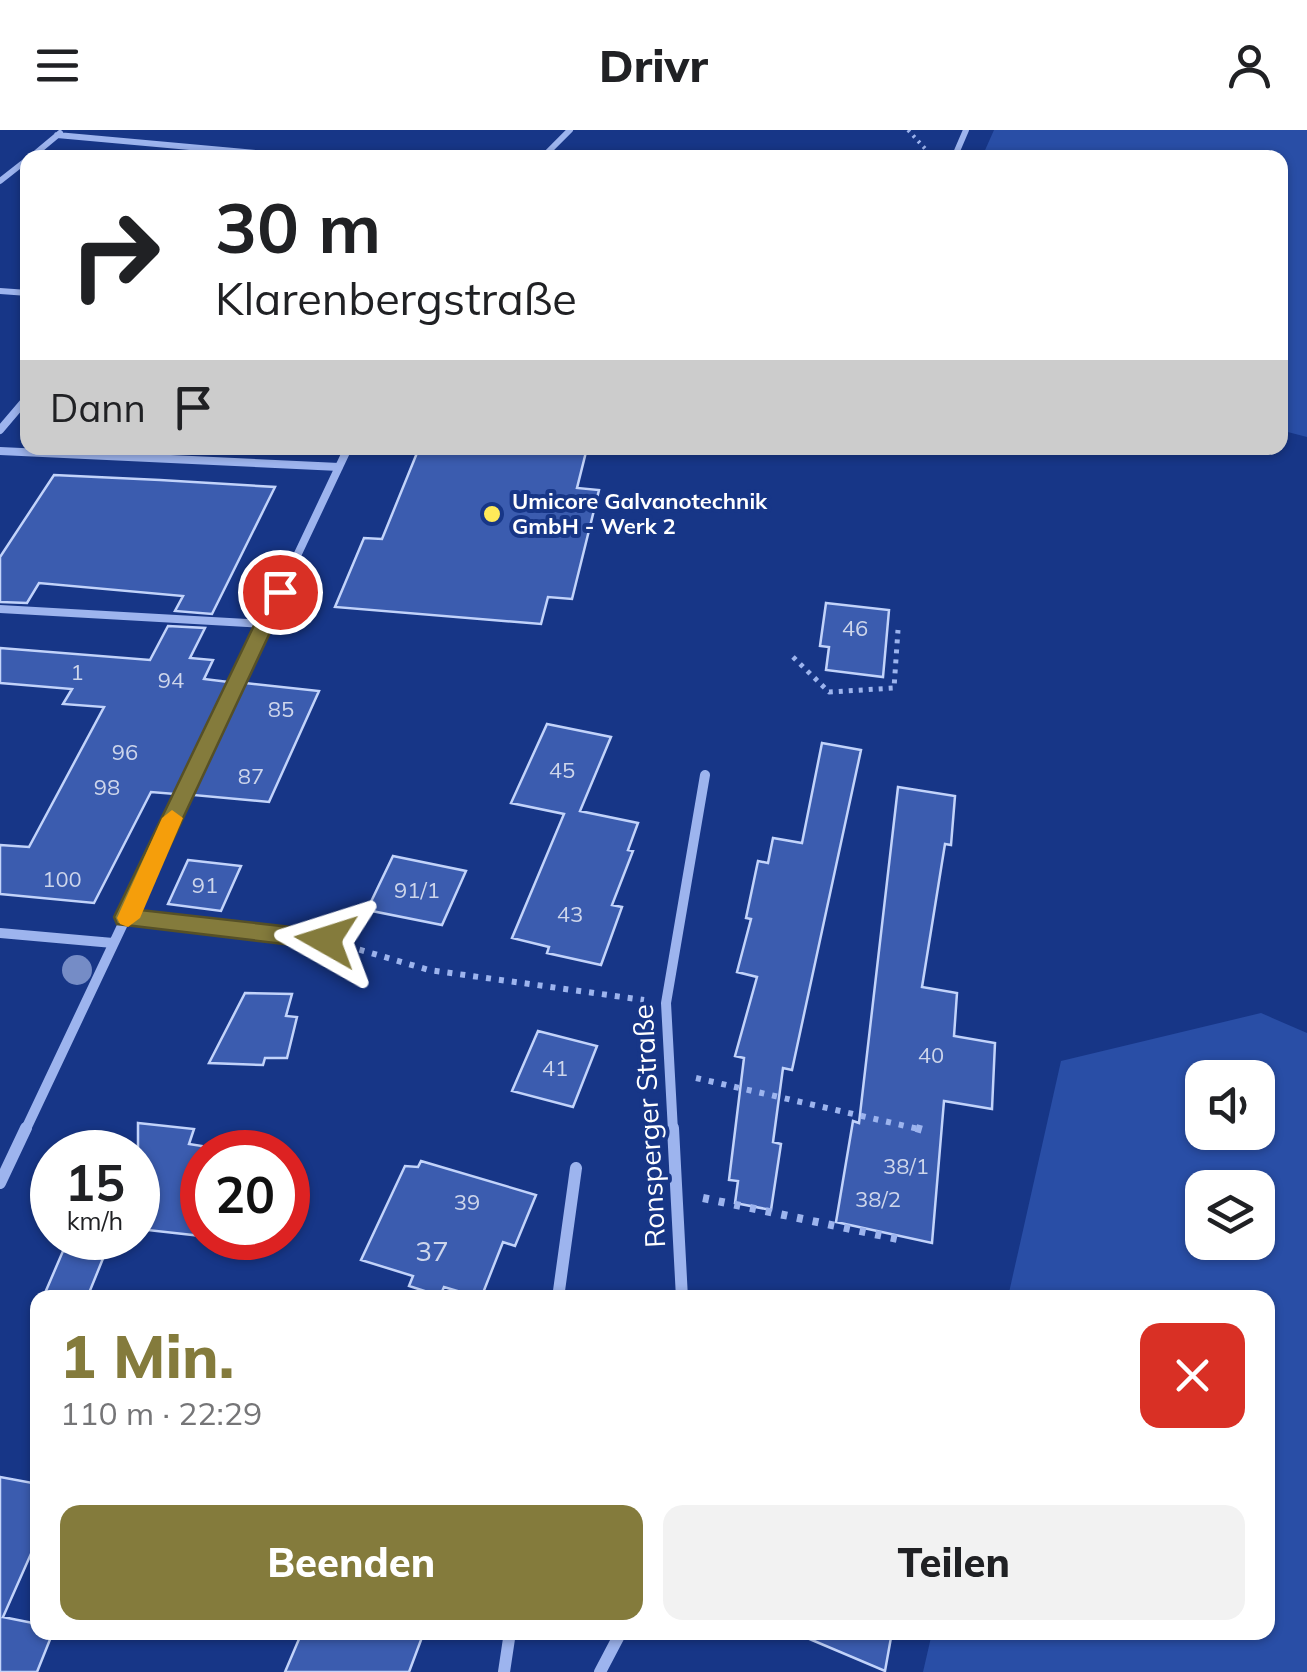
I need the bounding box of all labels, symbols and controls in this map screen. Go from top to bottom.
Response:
text: Drivr [599,37,708,93]
icon: menu [30,38,85,93]
icon: person [1222,38,1277,93]
text: 30 m [215,183,381,271]
icon: right [50,190,180,320]
text: Klarenbergstraße [215,270,577,326]
icon: arrive [166,380,221,435]
text: Dann [50,384,146,432]
place label: Umicore Galvanotechnik GmbH - Werk 2 [512,487,768,540]
marker: Umicore Galvanotechnik GmbH - Werk 2 [481,503,503,525]
pin [238,550,323,635]
icon: arrive [253,565,308,620]
house number: 46 [842,614,868,642]
house number: 1 [70,658,84,686]
house number: 94 [158,666,184,694]
house number: 85 [268,695,294,723]
house number: 96 [112,738,138,766]
house number: 45 [549,756,575,784]
house number: 87 [238,762,264,790]
house number: 98 [94,773,120,801]
house number: 100 [42,865,82,893]
house number: 91 [192,871,218,899]
house number: 91/1 [394,876,440,904]
position arrow [274,888,378,992]
house number: 43 [557,900,583,928]
street label: Ronsperger Straße [625,1003,672,1249]
house number: 40 [918,1041,944,1069]
house number: 41 [542,1054,568,1082]
map controls [1185,1060,1275,1260]
button: sound [1185,1060,1275,1150]
speed limit sign: 20 [180,1130,310,1260]
text: 15 [65,1151,125,1214]
house number: 38/1 [883,1152,929,1180]
button: layers [1185,1170,1275,1260]
house number: 38/2 [855,1185,901,1213]
house number: 39 [454,1188,480,1216]
text: km/h [67,1205,123,1236]
house number: 37 [415,1233,449,1268]
text: 1 Min. [60,1318,234,1393]
button: close [1140,1323,1245,1428]
text: 110 m · 22:29 [60,1393,262,1433]
button: Beenden [60,1505,643,1620]
button: Teilen [663,1505,1245,1620]

